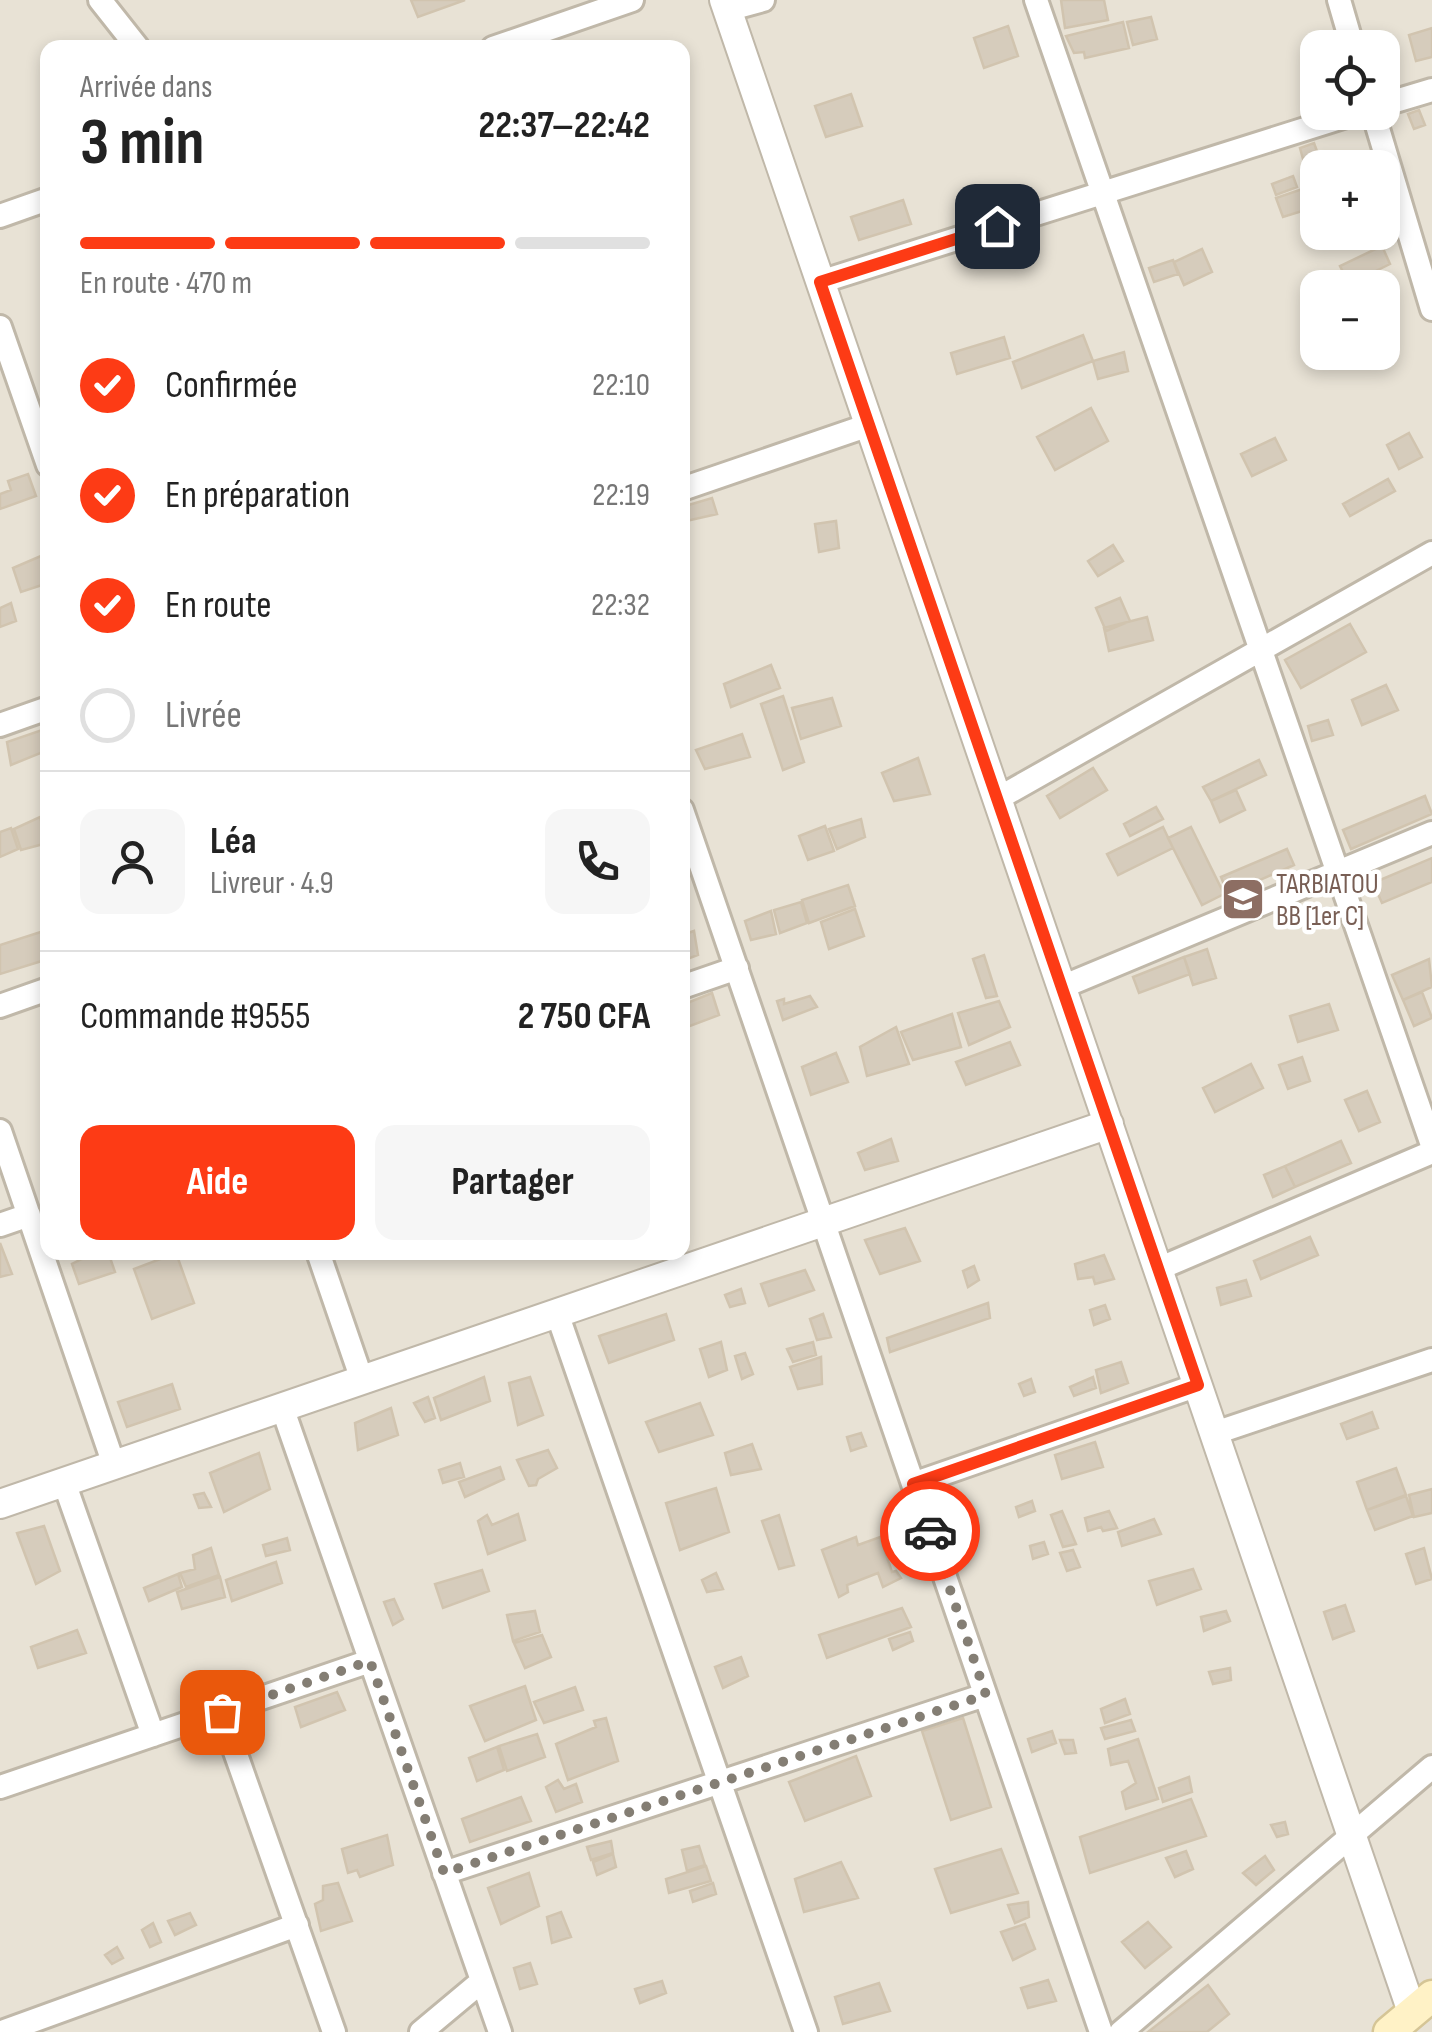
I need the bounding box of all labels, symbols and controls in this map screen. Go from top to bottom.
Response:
map controls [1300,30,1400,370]
button: locate [1300,30,1400,130]
text: Arrivée dans [80,68,212,107]
text: 22:37–22:42 [479,103,650,148]
text: 3 min [80,105,204,183]
button: + [1300,150,1400,250]
pin [955,184,1040,269]
icon: home [970,199,1025,254]
text: En route · 470 m [80,264,252,303]
button: − [1300,270,1400,370]
icon: check [80,358,135,413]
text: Confirmée [165,363,298,408]
text: 22:10 [592,366,650,405]
icon: check [80,468,135,523]
text: En préparation [165,473,350,518]
text: 22:19 [592,476,650,515]
icon: check [80,578,135,633]
text: En route [165,583,271,628]
text: 22:32 [591,586,650,625]
text: Livrée [165,693,242,738]
button: person [80,809,185,914]
button: phone [545,809,650,914]
text: Léa [210,819,257,864]
text: Livreur · 4.9 [210,864,334,903]
place label: TARBIATOU BB [1er C] [1276,868,1379,933]
school or university icon: TARBIATOU BB [1er C] [1220,876,1266,922]
text: Commande #9555 [80,994,311,1039]
text: 2 750 CFA [518,994,650,1039]
button: Aide [80,1125,355,1240]
button: Partager [375,1125,650,1240]
courier [880,1481,980,1581]
icon: car [903,1504,958,1559]
pin [180,1670,265,1755]
icon: bag [195,1685,250,1740]

